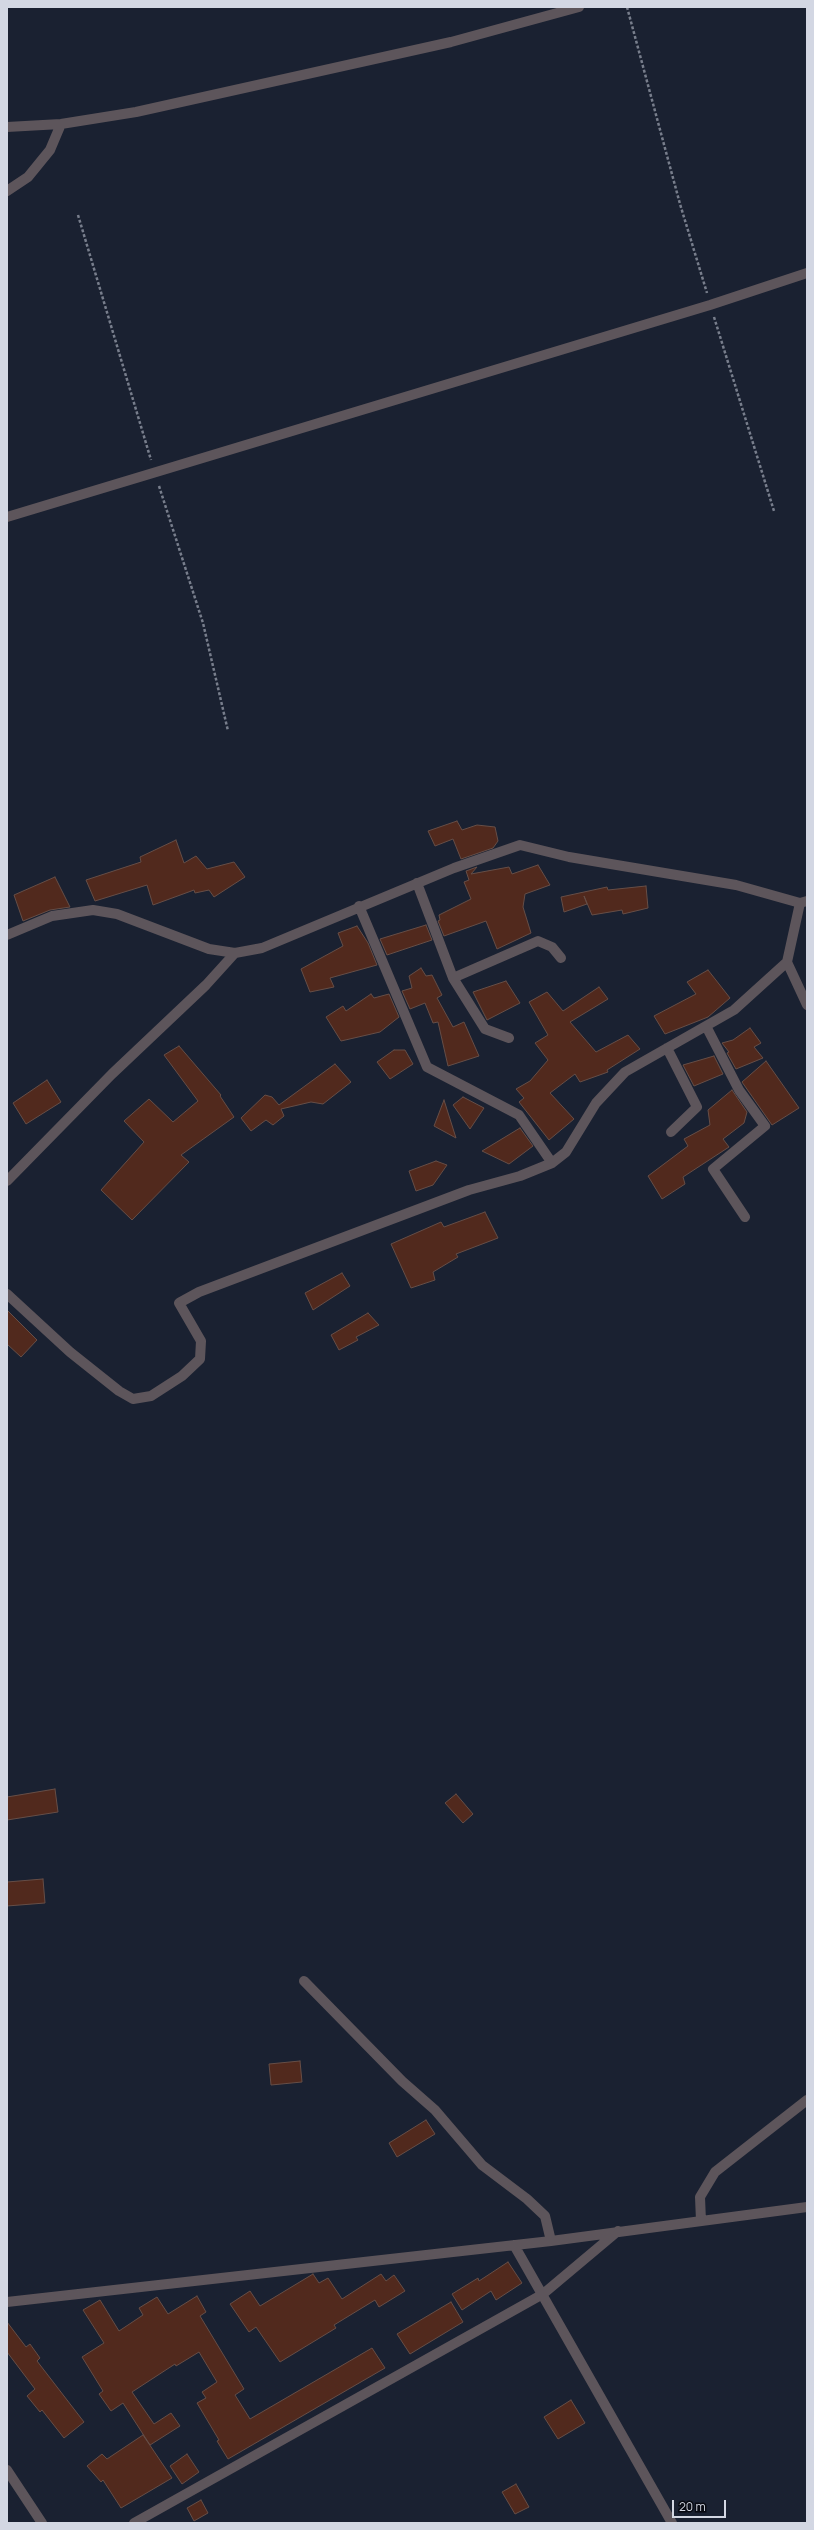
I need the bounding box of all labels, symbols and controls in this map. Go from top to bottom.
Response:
scale bar [674,2492,728,2518]
text: 20 m [679,2498,706,2515]

